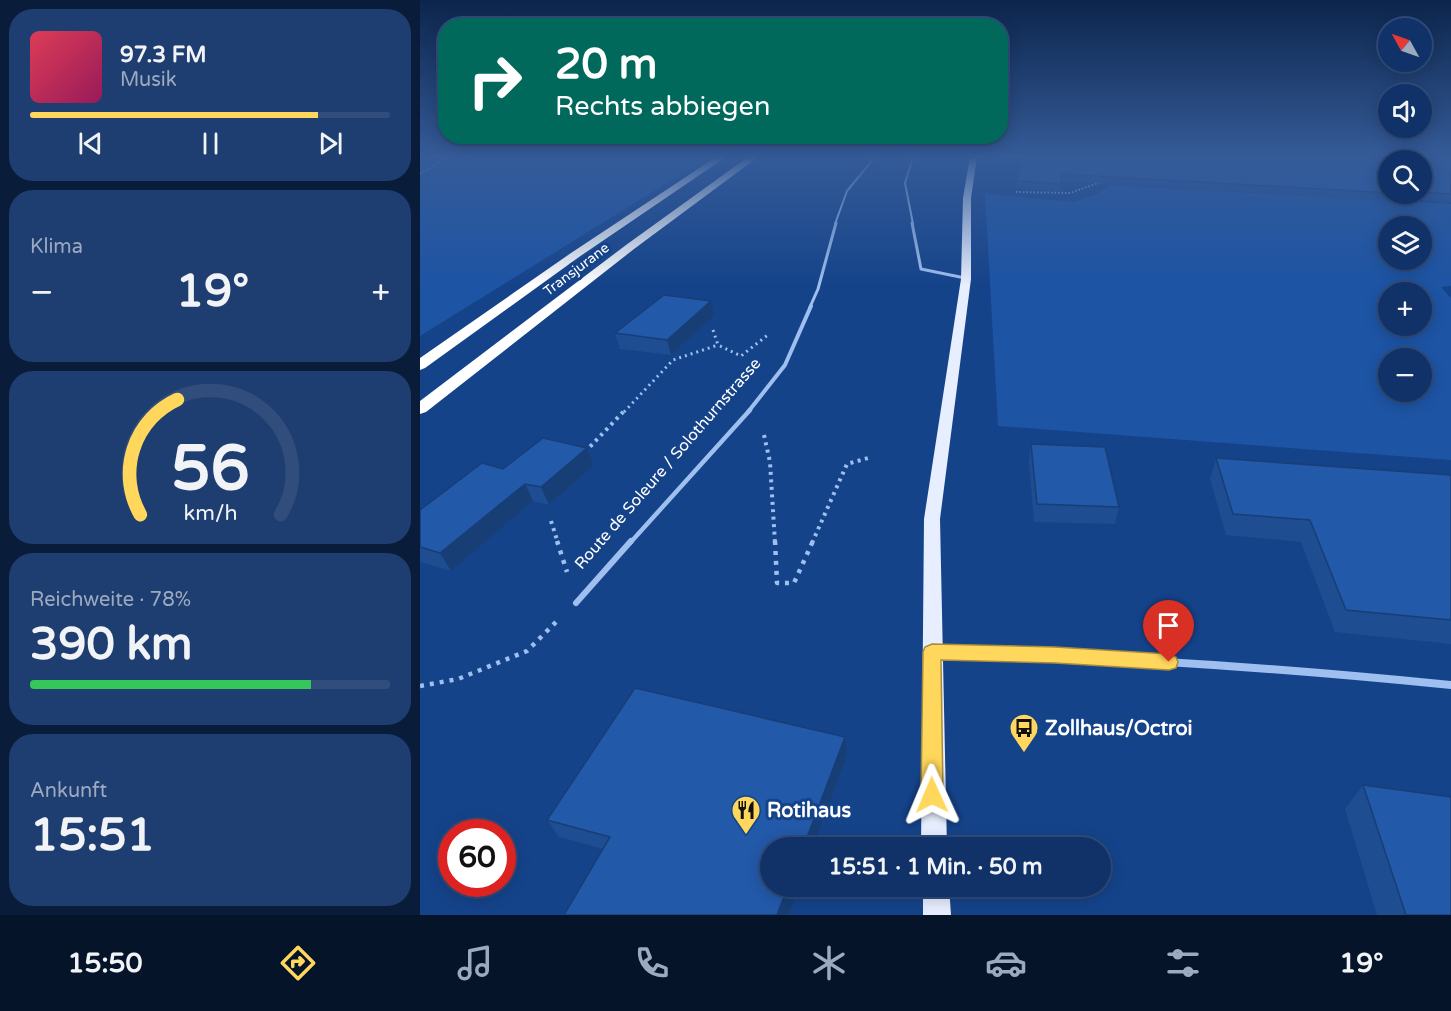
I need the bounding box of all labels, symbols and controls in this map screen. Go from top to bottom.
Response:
north arrow [1378,18,1432,72]
map controls [1378,18,1432,402]
text: 20 m [555,39,657,90]
text: 97.3 FM [120,42,206,68]
icon: right [456,42,534,120]
text: Musik [120,68,177,92]
button: sound [1378,84,1432,138]
text: Rechts abbiegen [555,90,770,123]
icon: previous [74,127,107,160]
icon: pause [194,127,227,160]
icon: next [314,127,347,160]
button: search [1378,150,1432,204]
button: layers [1378,216,1432,270]
text: Klima [30,235,83,259]
street label: Transjurane [540,239,613,300]
text: 19° [176,265,249,319]
text: − [30,273,54,312]
text: + [371,273,390,312]
button: + [1378,282,1432,336]
button: − [1378,348,1432,402]
street label: Route de Soleure / Solothurnstrasse [570,354,765,574]
text: 56 [171,432,249,507]
text: km/h [183,500,237,526]
text: Reichweite · 78% [30,588,191,612]
pin [1143,600,1194,662]
icon: arrive [1152,609,1185,642]
text: 390 km [30,618,192,672]
bus stop icon: Zollhaus/Octroi [1008,712,1040,754]
place label: Zollhaus/Octroi [1045,717,1193,741]
position arrow [900,763,964,827]
text: Ankunft [30,779,107,803]
restaurant icon: Rotihaus [730,794,762,836]
place label: Rotihaus [767,799,851,823]
text: 15:51 [30,809,155,863]
speed limit sign: 60 [438,819,516,897]
text: 15:51 · 1 Min. · 50 m [828,854,1043,880]
icon: directions [277,942,319,984]
icon: music [454,942,496,984]
icon: phone [631,942,673,984]
icon: climate [808,942,850,984]
icon: car [985,942,1027,984]
icon: filters [1162,942,1204,984]
text: 15:50 [68,947,142,980]
text: 19° [1339,947,1383,980]

